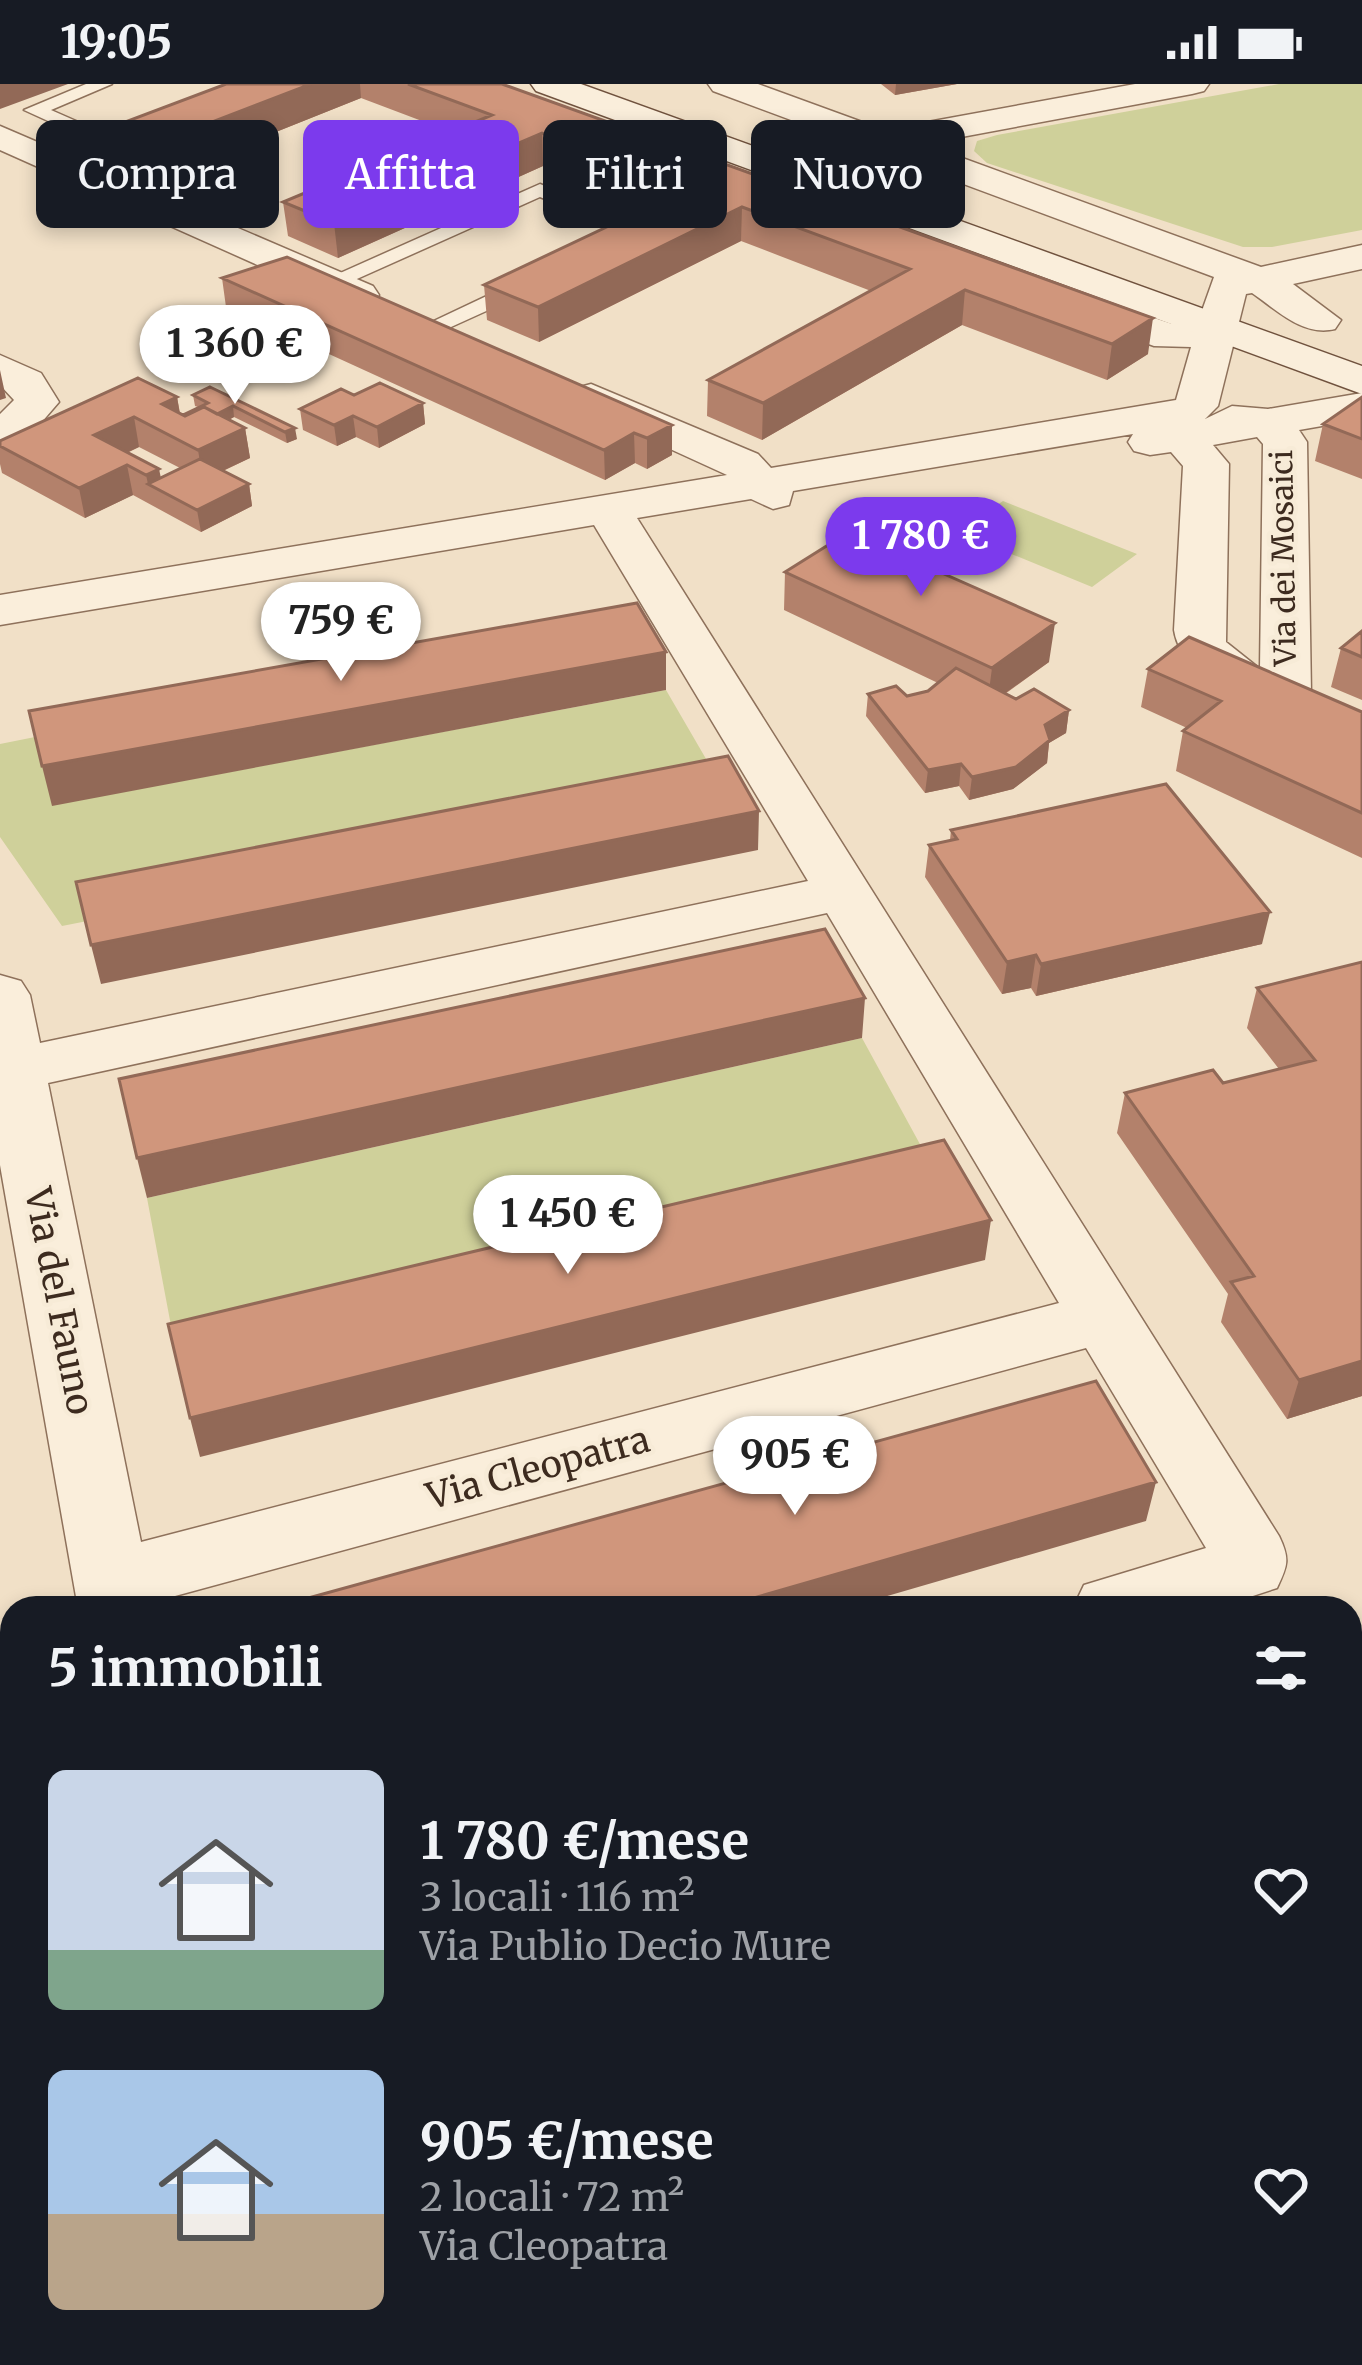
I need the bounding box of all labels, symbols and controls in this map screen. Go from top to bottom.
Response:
text: 19:05 [60,14,172,70]
chip: Compra [36,120,279,228]
chip: Affitta [303,120,519,228]
chip: Filtri [543,120,727,228]
chip: Nuovo [751,120,965,228]
pin: 1 360 € [124,305,346,407]
text: 1 360 € [166,319,304,368]
street label: Via dei Mosaici [1262,450,1304,667]
pin: 1 780 € [810,497,1032,599]
text: 1 780 € [852,511,990,560]
pin: 759 € [257,582,425,684]
text: 759 € [288,596,394,645]
pin: 1 450 € [457,1175,679,1277]
street label: Via del Fauno [15,1183,103,1418]
text: 1 450 € [500,1189,636,1238]
pin: 905 € [711,1416,879,1518]
street label: Via Cleopatra [421,1417,654,1520]
text: 905 € [740,1430,850,1479]
icon: filters [1248,1635,1314,1701]
text: 5 immobili [48,1636,323,1700]
text: 1 780 €/mese [420,1809,749,1873]
icon: home [144,1818,288,1962]
icon: heart [1248,1857,1314,1923]
text: 3 locali · 116 m² [420,1873,695,1922]
text: Via Publio Decio Mure [420,1922,831,1971]
text: 905 €/mese [420,2109,714,2173]
icon: home [144,2118,288,2262]
icon: heart [1248,2157,1314,2223]
text: 2 locali · 72 m² [420,2173,684,2222]
text: Via Cleopatra [420,2222,668,2271]

